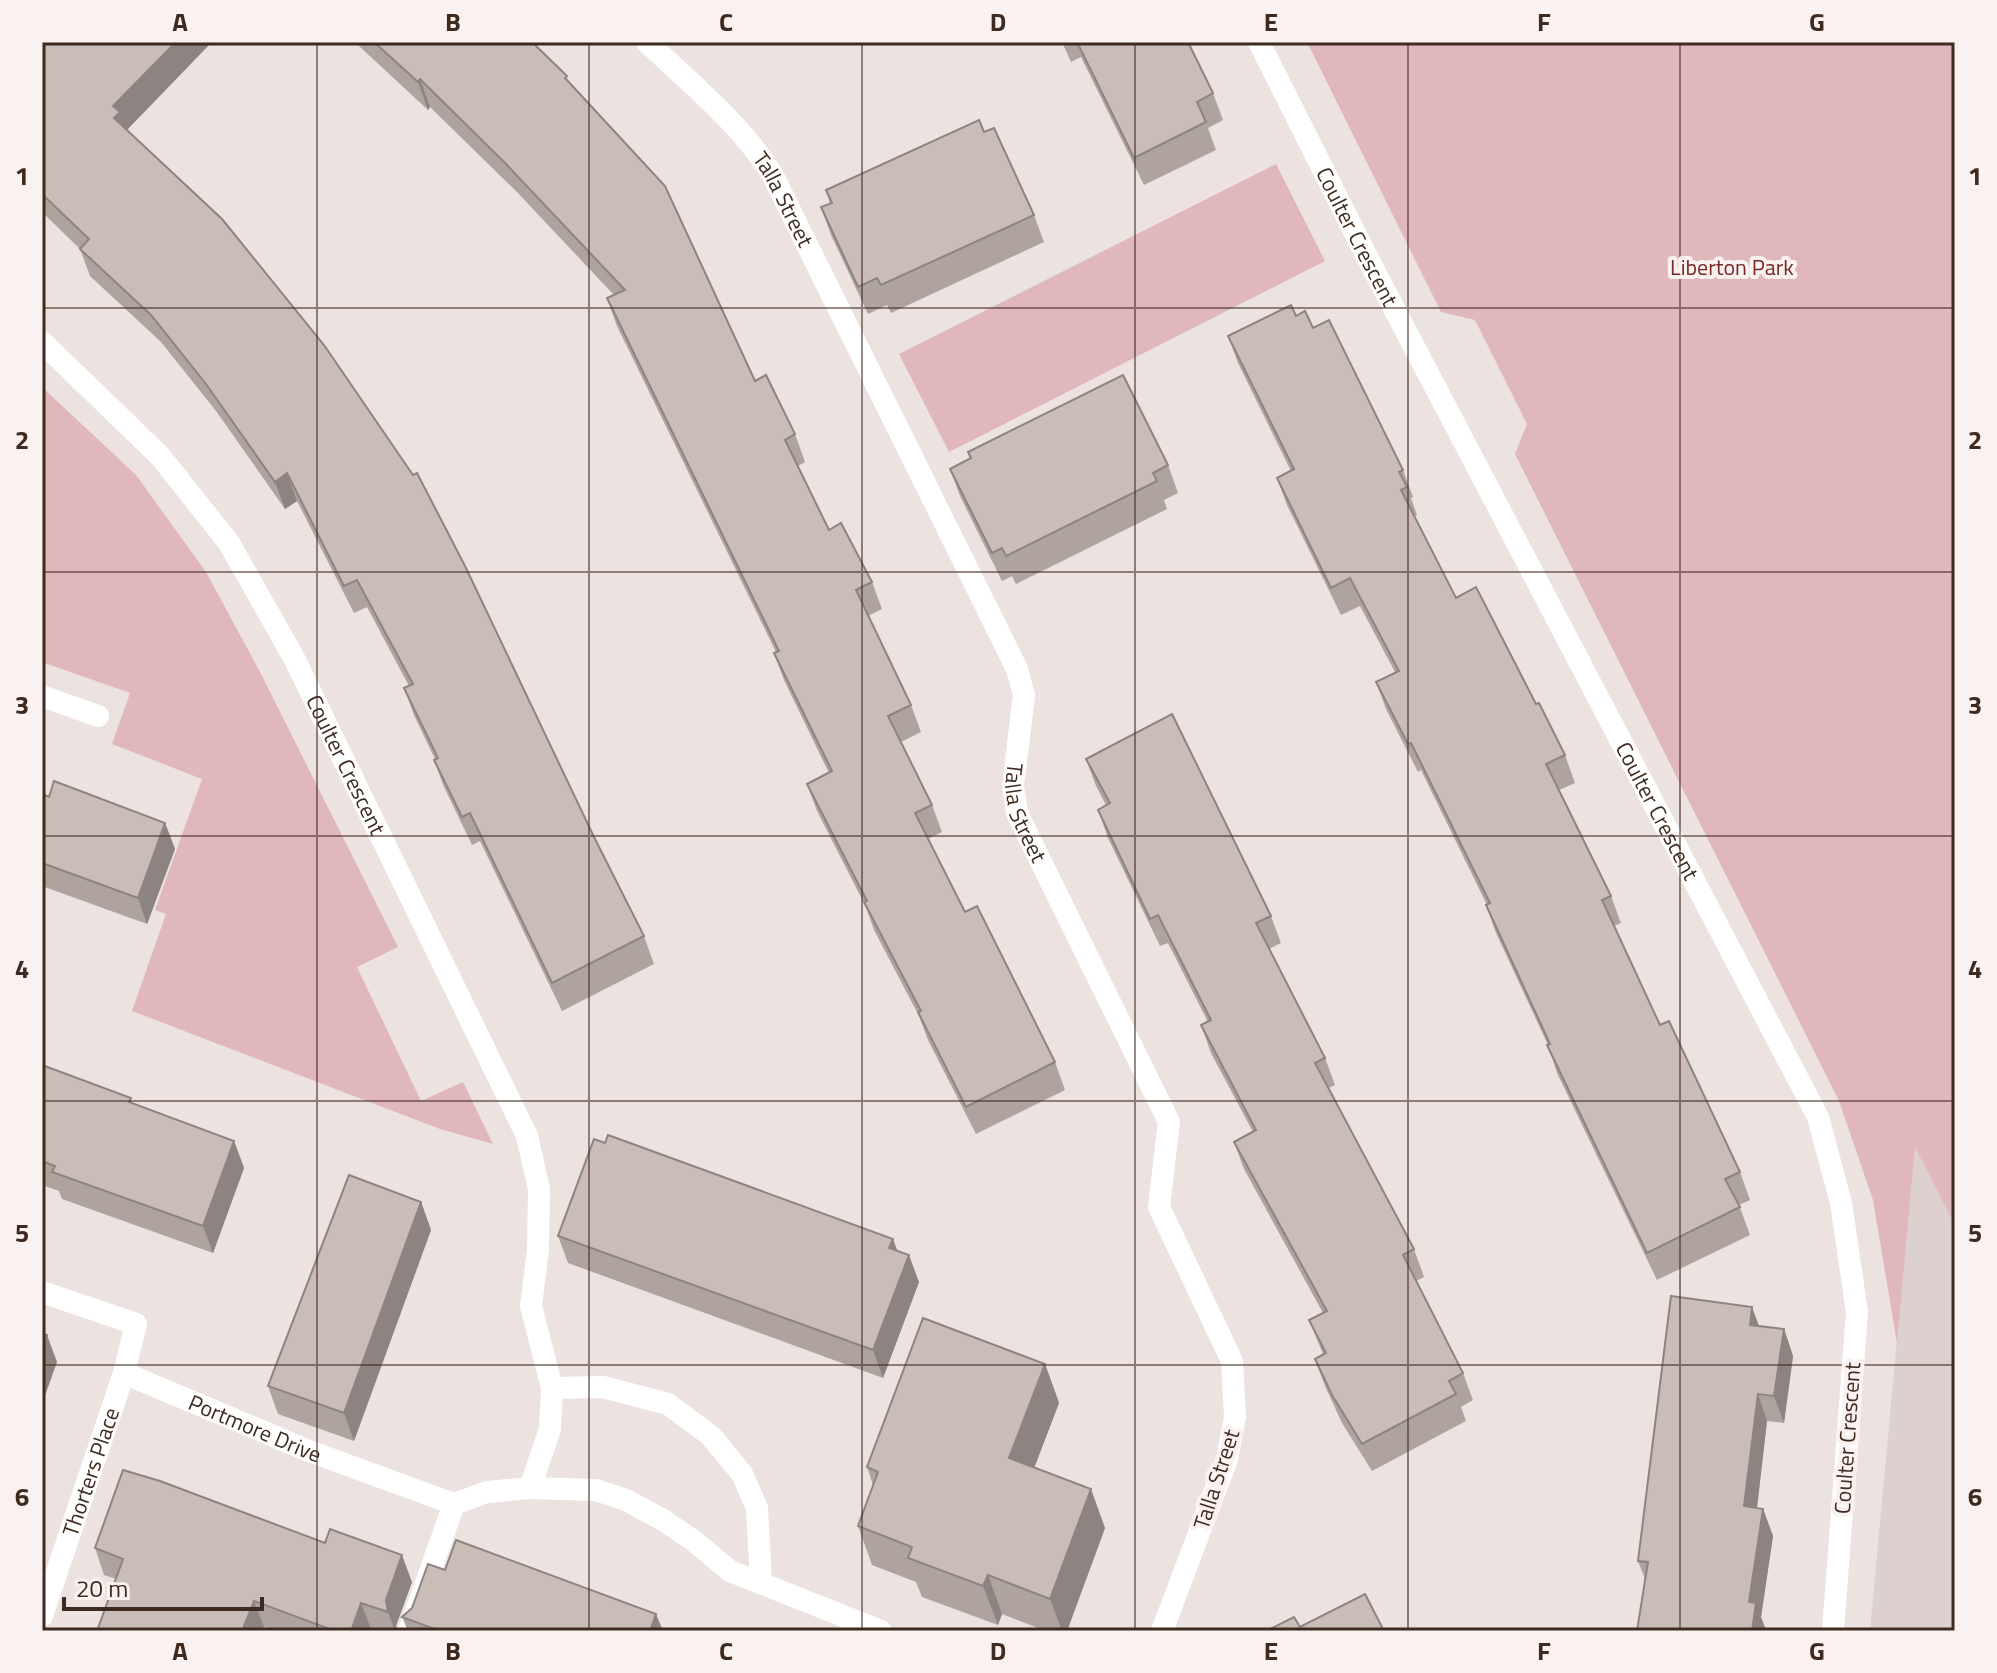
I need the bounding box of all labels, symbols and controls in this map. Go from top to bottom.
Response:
text: A [172,2,188,41]
text: B [445,2,461,41]
text: C [719,2,733,41]
text: D [990,2,1006,41]
text: E [1264,2,1278,41]
text: F [1537,2,1551,41]
text: G [1809,2,1825,41]
street label: Talla Street [745,144,823,253]
text: 1 [15,156,29,195]
text: 1 [1968,156,1982,195]
street label: Coulter Crescent [1308,161,1407,312]
park label: Liberton Park [1670,250,1794,284]
text: 2 [15,420,29,459]
text: 2 [1968,420,1982,459]
text: 3 [15,685,29,724]
text: 3 [1968,685,1982,724]
street label: Coulter Crescent [297,689,395,841]
street label: Coulter Crescent [1607,736,1708,886]
street label: Talla Street [996,761,1056,868]
text: 4 [15,949,29,988]
text: 4 [1968,949,1982,988]
text: 5 [15,1213,29,1252]
text: 5 [1968,1213,1982,1252]
street label: Coulter Crescent [1825,1361,1869,1515]
street label: Portmore Drive [183,1385,326,1471]
street label: Thorters Place [53,1403,128,1541]
street label: Talla Street [1184,1424,1248,1533]
text: 6 [15,1477,29,1516]
text: 6 [1968,1477,1982,1516]
scale bar [64,1561,262,1611]
text: 20 m [76,1570,128,1606]
text: A [172,1631,188,1670]
text: B [445,1631,461,1670]
text: C [719,1631,733,1670]
text: D [990,1631,1006,1670]
text: E [1264,1631,1278,1670]
text: F [1537,1631,1551,1670]
text: G [1809,1631,1825,1670]

